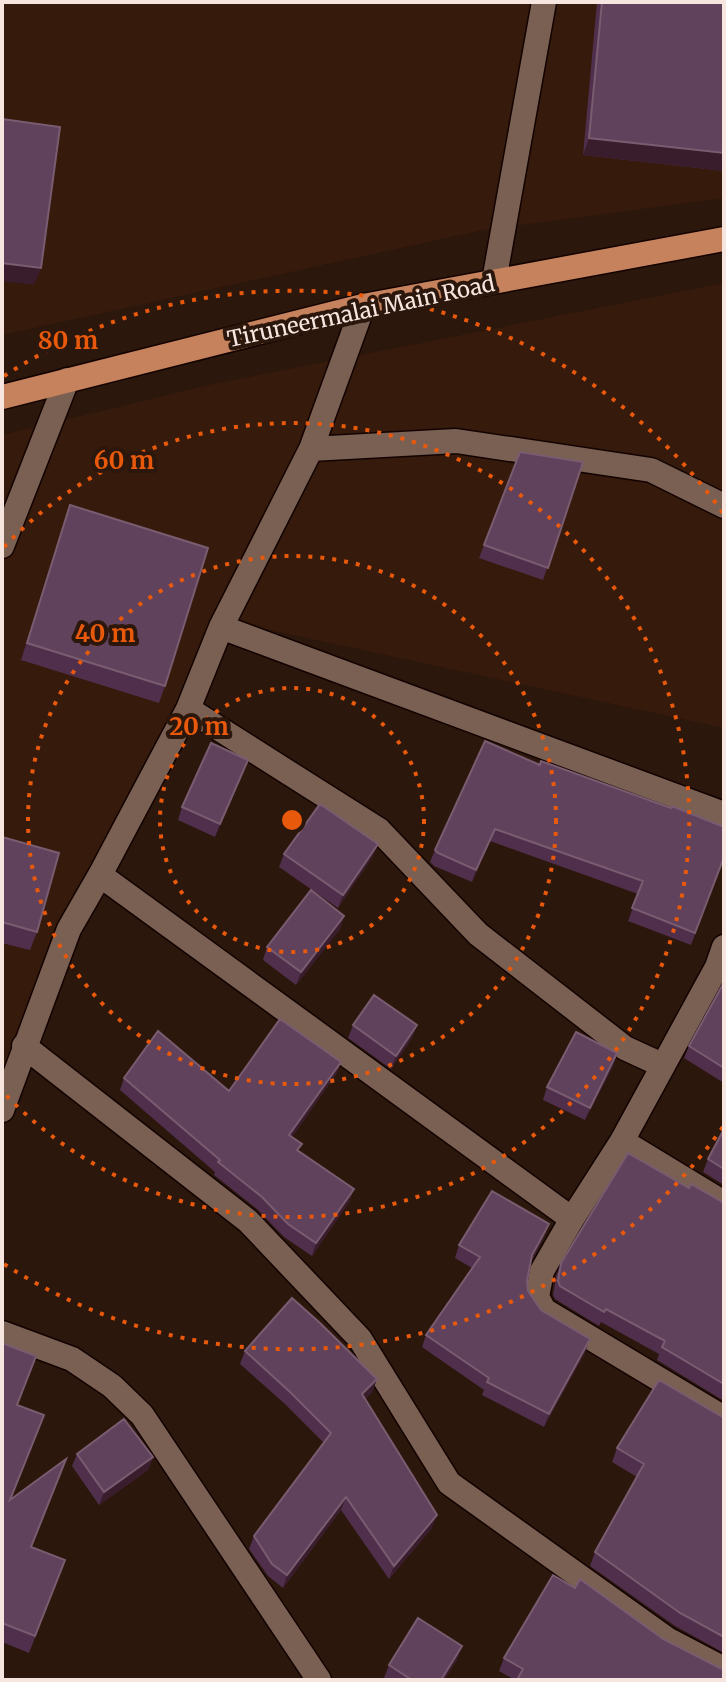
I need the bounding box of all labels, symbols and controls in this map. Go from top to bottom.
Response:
street label: Tiruneermalai Main Road [225,269,497,353]
text: 80 m [38,325,98,356]
text: 60 m [94,445,154,476]
text: 40 m [75,618,135,649]
text: 20 m [169,711,229,742]
centre of rings [278,806,306,834]

